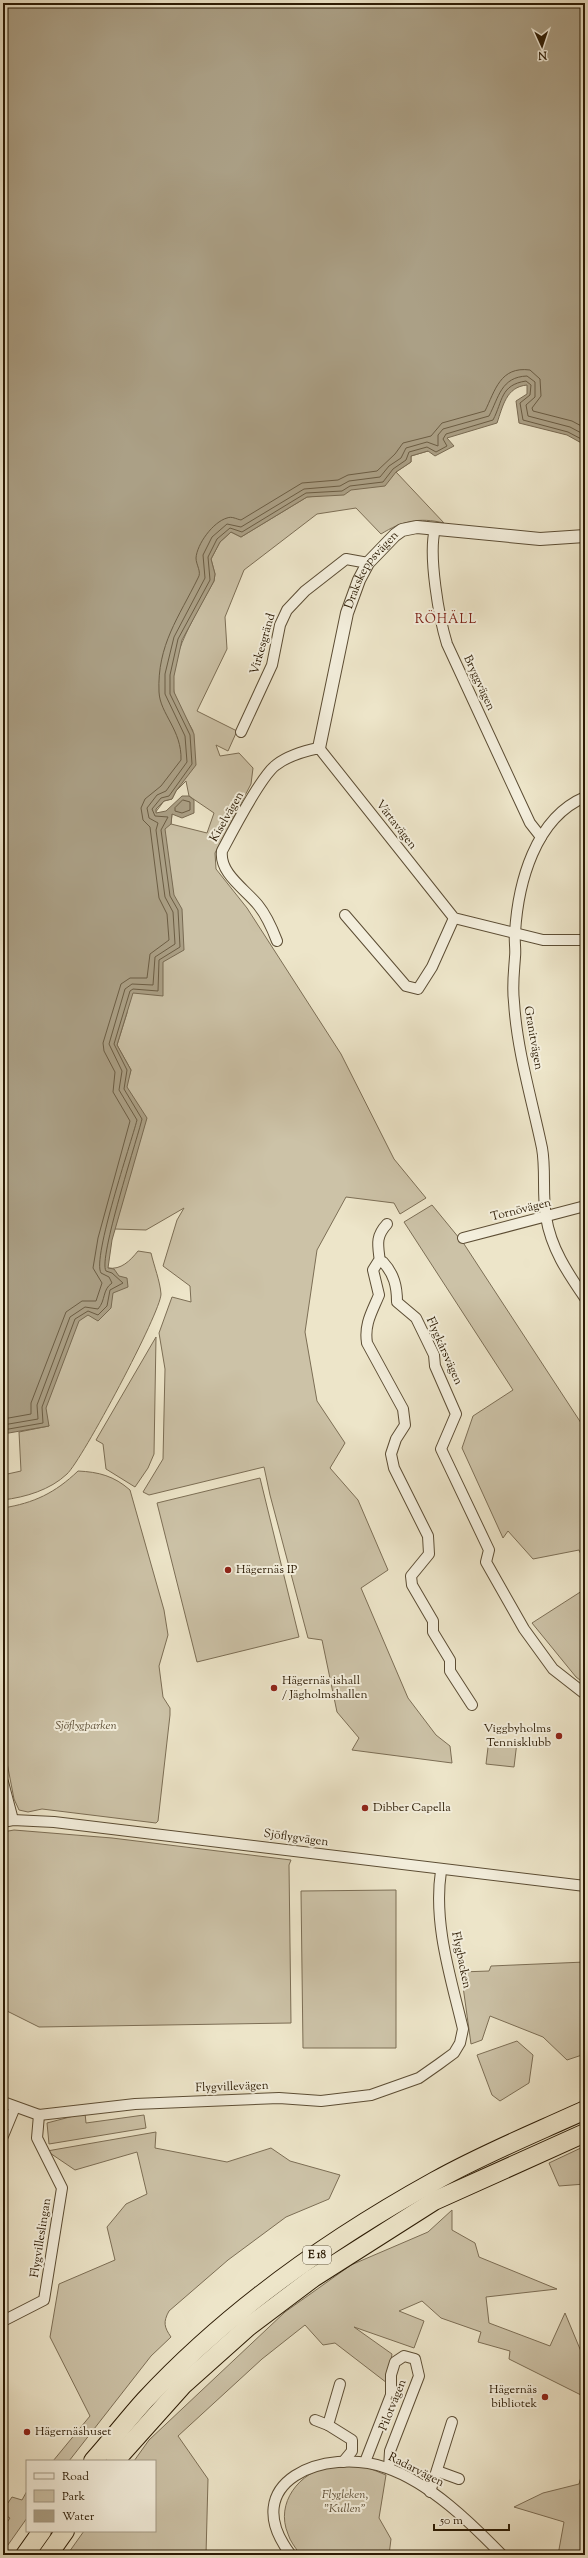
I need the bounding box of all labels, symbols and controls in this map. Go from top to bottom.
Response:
north arrow [522,26,562,66]
text: N [537,47,548,63]
street label: Drakskeppsvägen [340,527,403,612]
district label: RÖHÄLL [415,609,477,629]
street label: Virkesgränd [246,611,280,677]
street label: Bryggvägen [458,652,500,714]
street label: Kiselvägen [205,788,249,846]
street label: Värtavägen [371,796,421,854]
street label: Granitvägen [519,1005,547,1071]
street label: Tornövägen [489,1194,553,1226]
street label: Flygkårsvägen [421,1314,467,1388]
place label: Hägernäs IP [236,1561,298,1579]
marker: Hägernäs IP [223,1565,233,1575]
place label: Hägernäs ishall / Jägholmshallen [282,1672,368,1704]
marker: Hägernäs ishall / Jägholmshallen [269,1683,279,1693]
park label: Sjöflygparken [55,1717,117,1735]
place label: Viggbyholms Tennisklubb [484,1720,551,1752]
marker: Viggbyholms Tennisklubb [554,1731,564,1741]
place label: Dibber Capella [373,1799,451,1817]
marker: Dibber Capella [360,1803,370,1813]
street label: Sjöflygvägen [262,1825,330,1851]
street label: Flygbacken [446,1930,476,1990]
street label: Flygvillevägen [195,2077,269,2097]
street label: Flygvilleslingan [26,2197,56,2279]
road number: E 18 [303,2246,331,2264]
street label: Pilotvägen [375,2377,411,2433]
place label: Hägernäs bibliotek [489,2381,537,2413]
marker: Hägernäs bibliotek [540,2392,550,2402]
place label: Hägernäshuset [35,2423,111,2441]
marker: Hägernäshuset [22,2427,32,2437]
street label: Radarvägen [385,2448,447,2492]
legend [26,2460,156,2532]
text: Road [62,2468,89,2486]
park label: Flygleken, "Kullen" [322,2486,368,2518]
text: Park [62,2488,85,2506]
scale bar [434,2506,509,2532]
text: Water [62,2508,95,2526]
text: 50 m [439,2512,463,2530]

